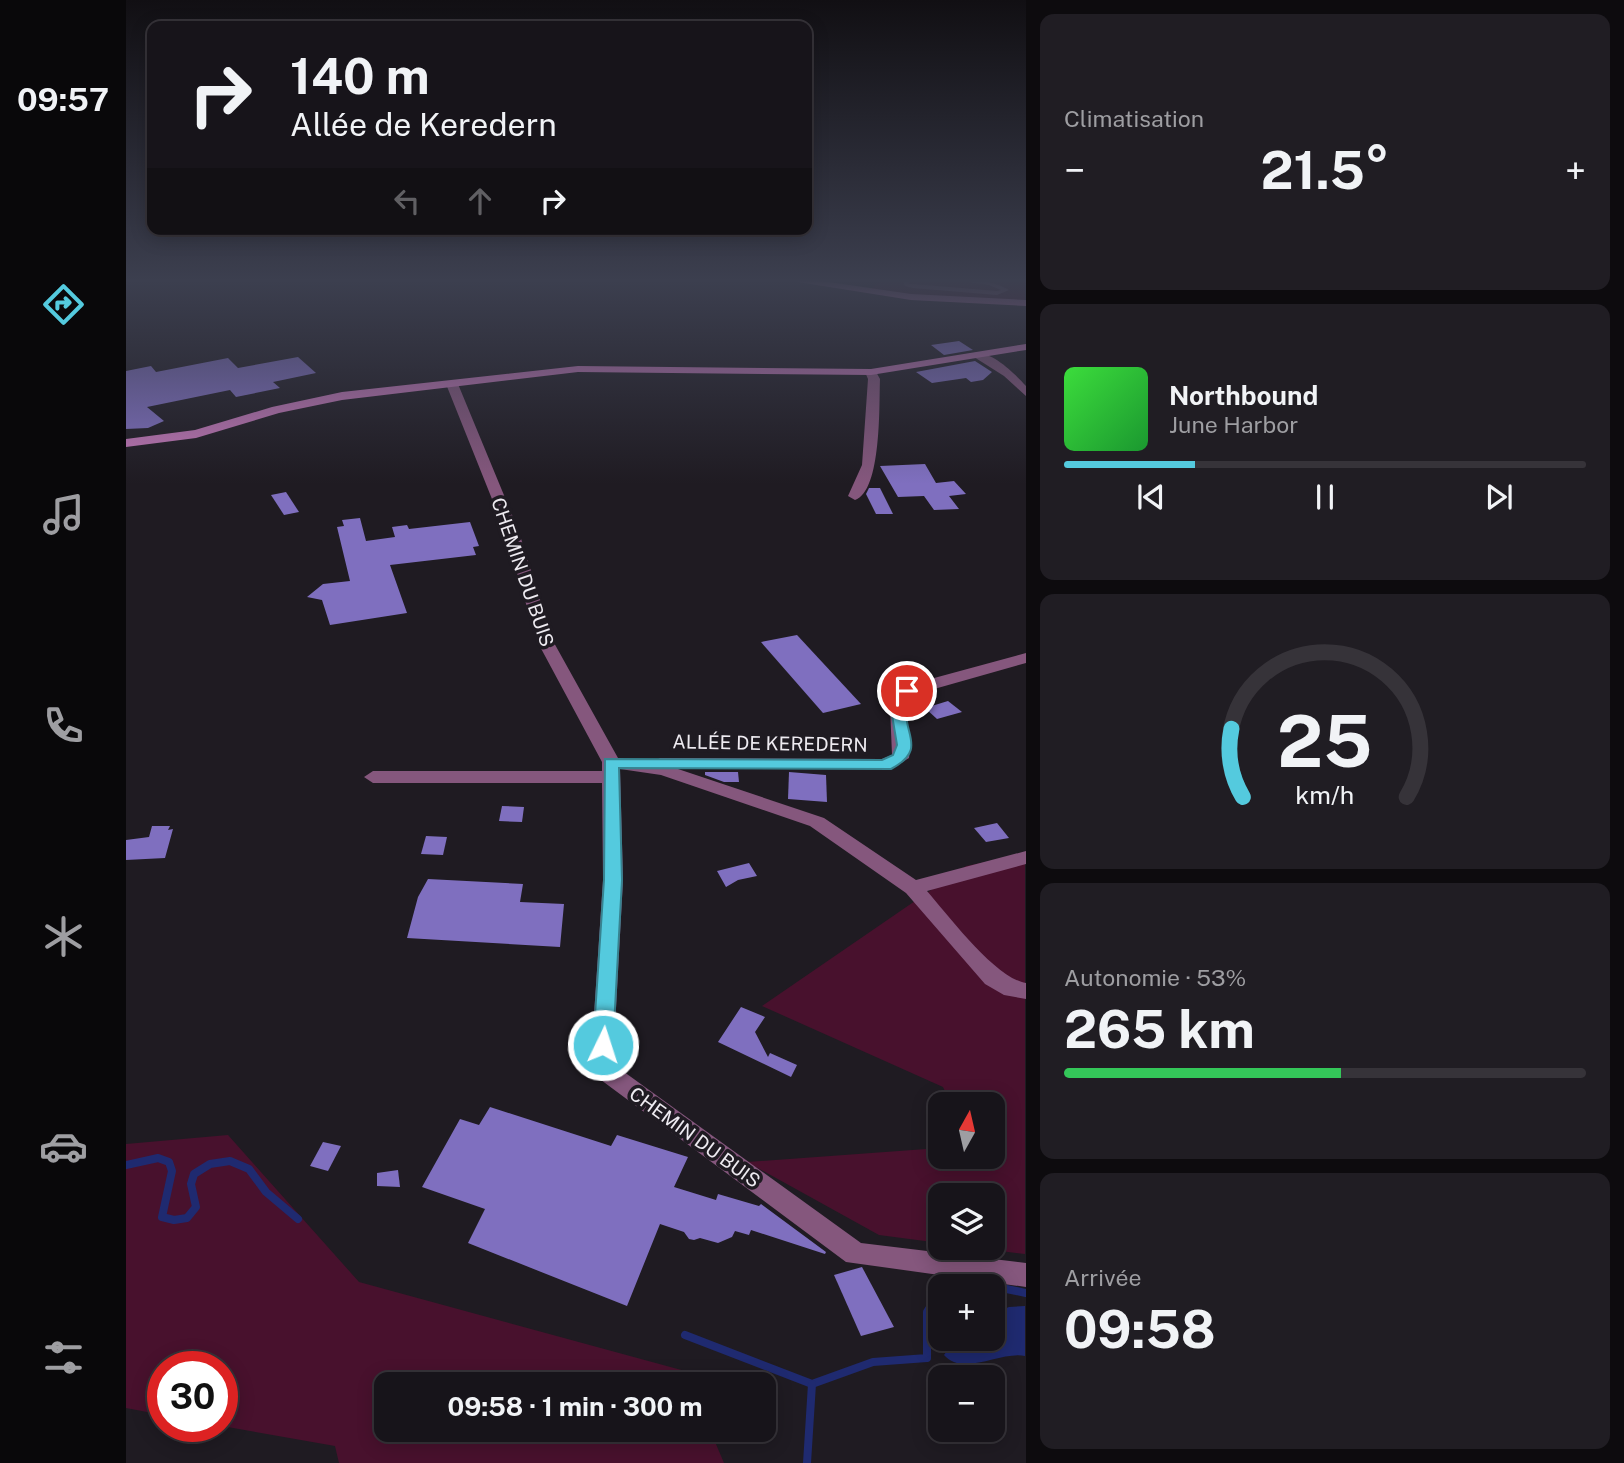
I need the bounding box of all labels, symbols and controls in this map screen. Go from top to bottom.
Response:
text: 140 m [290,47,430,105]
icon: right [175,49,266,140]
text: 09:57 [17,81,109,118]
text: Climatisation [1064,105,1204,132]
text: Allée de Keredern [290,106,557,143]
text: 21.5° [1260,140,1390,201]
text: − [1064,148,1085,193]
text: + [1565,148,1586,193]
icon: left [388,182,426,220]
icon: ahead [461,182,499,220]
icon: right [534,182,572,220]
icon: directions [39,280,88,329]
text: Northbound [1169,380,1318,411]
text: June Harbor [1169,411,1298,438]
icon: previous [1132,478,1170,516]
icon: pause [1306,478,1344,516]
icon: next [1480,478,1518,516]
icon: music [39,490,88,539]
street label: CHEMIN DU BUIS [487,495,559,649]
pin [877,661,937,721]
icon: arrive [888,672,926,710]
text: 25 [1277,699,1373,784]
icon: phone [39,701,88,750]
street label: ALLÉE DE KEREDERN [672,730,868,756]
text: km/h [1296,780,1354,810]
icon: climate [39,912,88,961]
text: Autonomie · 53% [1064,964,1246,991]
text: 265 km [1064,999,1255,1060]
position arrow [566,1008,640,1082]
street label: CHEMIN DU BUIS [625,1082,765,1192]
north arrow [928,1092,1004,1169]
map controls [928,1092,1005,1442]
icon: car [39,1122,88,1171]
button: layers [928,1183,1005,1260]
text: Arrivée [1064,1264,1141,1291]
button: + [928,1274,1005,1351]
text: 09:58 [1064,1299,1216,1360]
icon: filters [39,1333,88,1382]
speed limit sign: 30 [147,1351,238,1442]
button: − [928,1365,1005,1442]
text: 09:58 · 1 min · 300 m [447,1391,703,1422]

